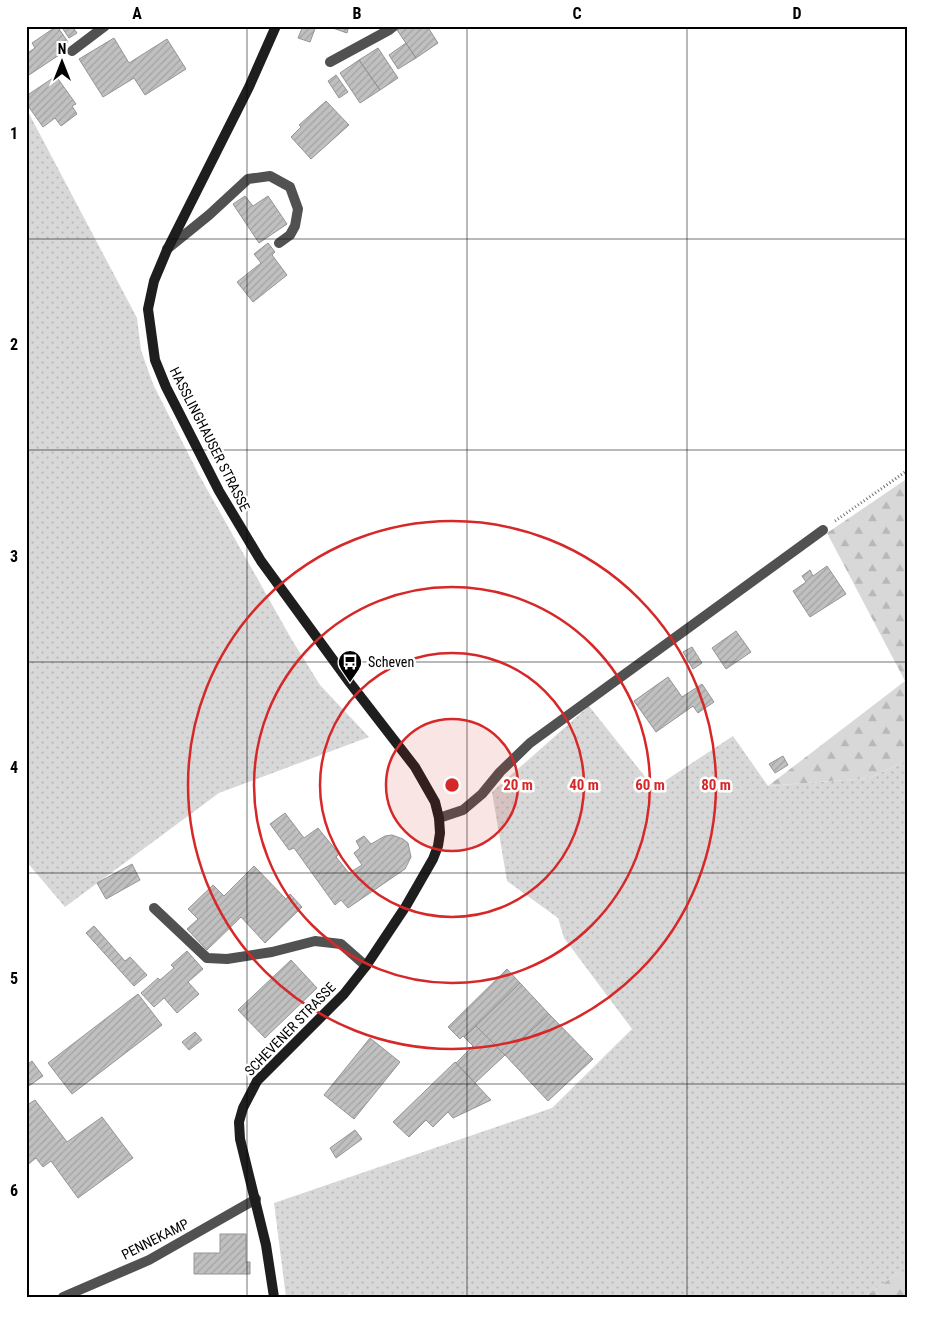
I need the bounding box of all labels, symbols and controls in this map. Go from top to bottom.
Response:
text: A [132,4,142,23]
text: B [353,4,362,23]
text: C [572,4,582,23]
text: D [792,4,802,23]
north arrow [38,38,88,88]
text: N [58,41,66,57]
text: 1 [10,124,18,143]
text: 2 [10,335,18,354]
street label: HASSLINGHAUSER STRASSE [167,364,253,514]
text: 3 [10,547,18,566]
bus stop icon: Scheven [337,649,363,683]
place label: Scheven [368,654,414,670]
text: 4 [10,758,18,777]
centre of rings [443,776,461,794]
text: 20 m [503,776,533,794]
text: 40 m [569,776,599,794]
text: 60 m [635,776,665,794]
text: 80 m [701,776,731,794]
text: 5 [10,969,18,988]
street label: SCHEVENER STRASSE [241,979,339,1079]
text: 6 [10,1181,18,1200]
street label: PENNEKAMP [119,1215,191,1263]

